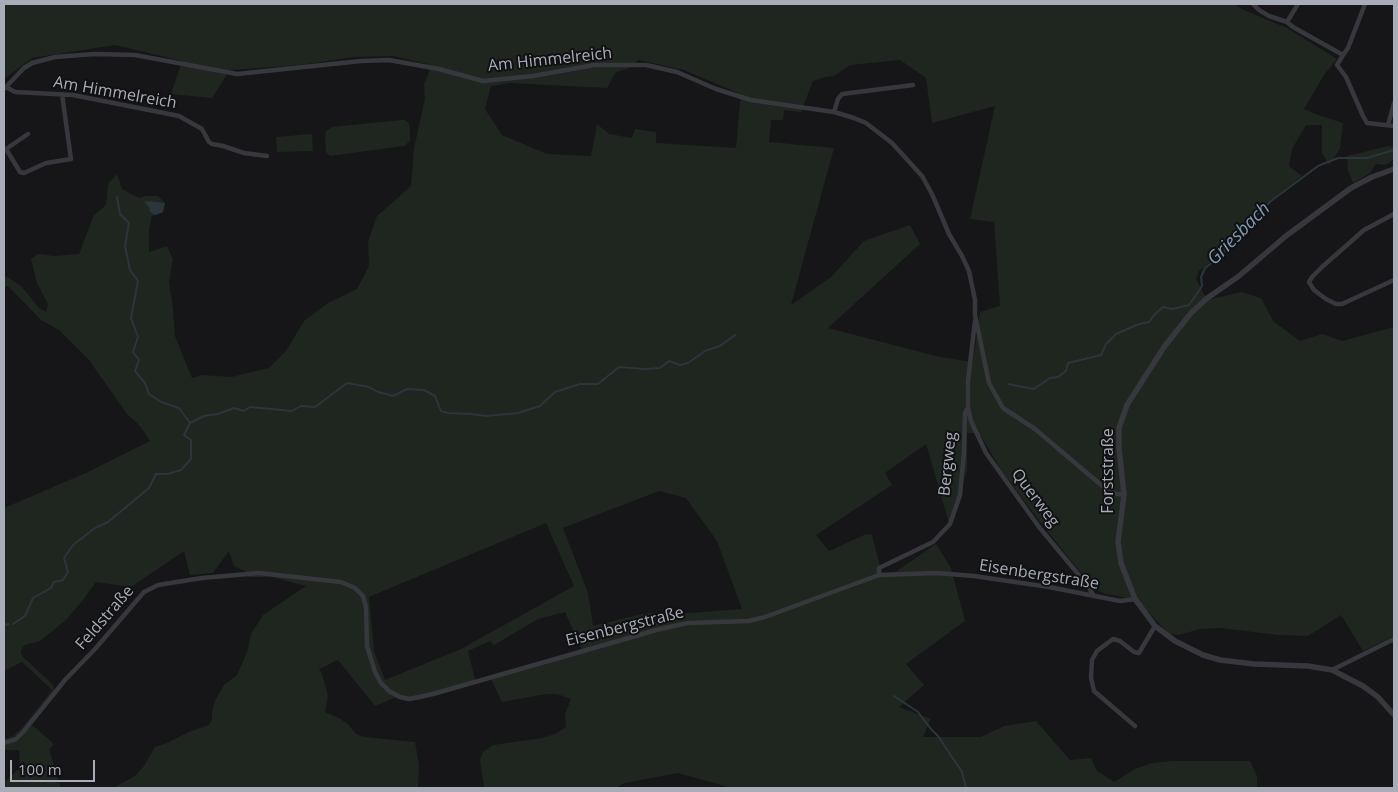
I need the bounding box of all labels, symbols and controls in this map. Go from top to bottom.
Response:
street label: Am Himmelreich [487,44,613,76]
street label: Am Himmelreich [52,73,178,113]
water label: Griesbach [1203,198,1275,270]
street label: Forststraße [1098,428,1118,514]
street label: Bergweg [935,431,961,497]
street label: Querweg [1007,465,1063,531]
street label: Eisenbergstraße [978,556,1100,594]
street label: Feldstraße [72,582,138,654]
street label: Eisenbergstraße [564,603,686,651]
scale bar [12,750,98,782]
text: 100 m [18,759,62,779]

